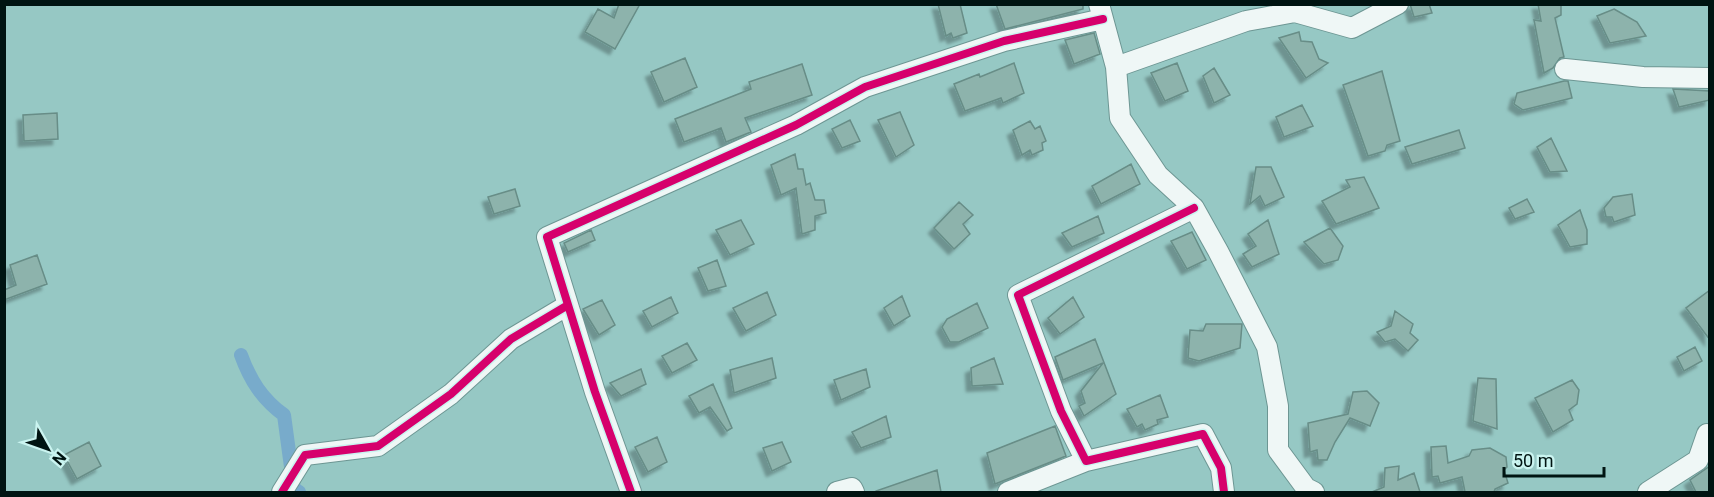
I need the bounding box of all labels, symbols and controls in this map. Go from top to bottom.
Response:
north arrow [18,419,78,479]
scale bar [1504,440,1604,478]
text: N [48,448,70,469]
text: 50 m [1513,450,1553,471]

